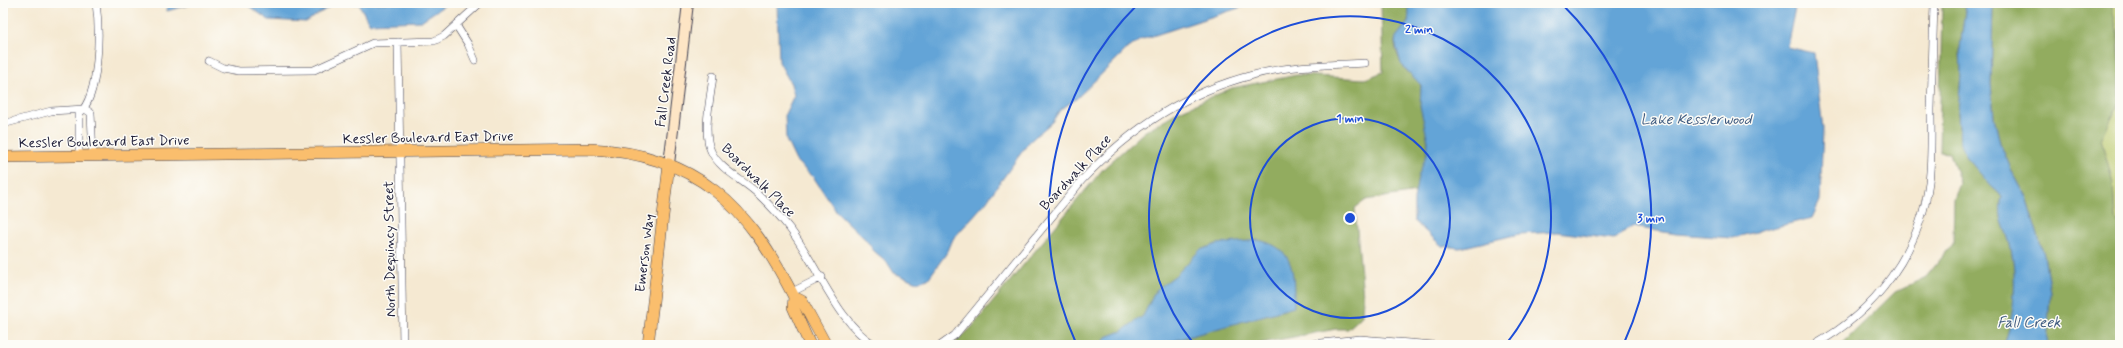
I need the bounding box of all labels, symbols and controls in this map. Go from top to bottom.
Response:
text: 2 min [1405,22,1433,38]
street label: Fall Creek Road [652,36,680,128]
water label: Lake Kesslerwood [1640,110,1753,130]
text: 1 min [1336,111,1364,127]
street label: Kessler Boulevard East Drive [343,128,514,148]
street label: Boardwalk Place [1036,131,1116,214]
street label: Kessler Boulevard East Drive [19,132,190,152]
street label: Boardwalk Place [717,140,799,222]
street label: North Dequincy Street [380,180,400,317]
centre of rings [1343,211,1357,225]
text: 3 min [1637,211,1665,227]
street label: Emerson Way [631,213,659,293]
water label: Fall Creek [1997,313,2061,333]

